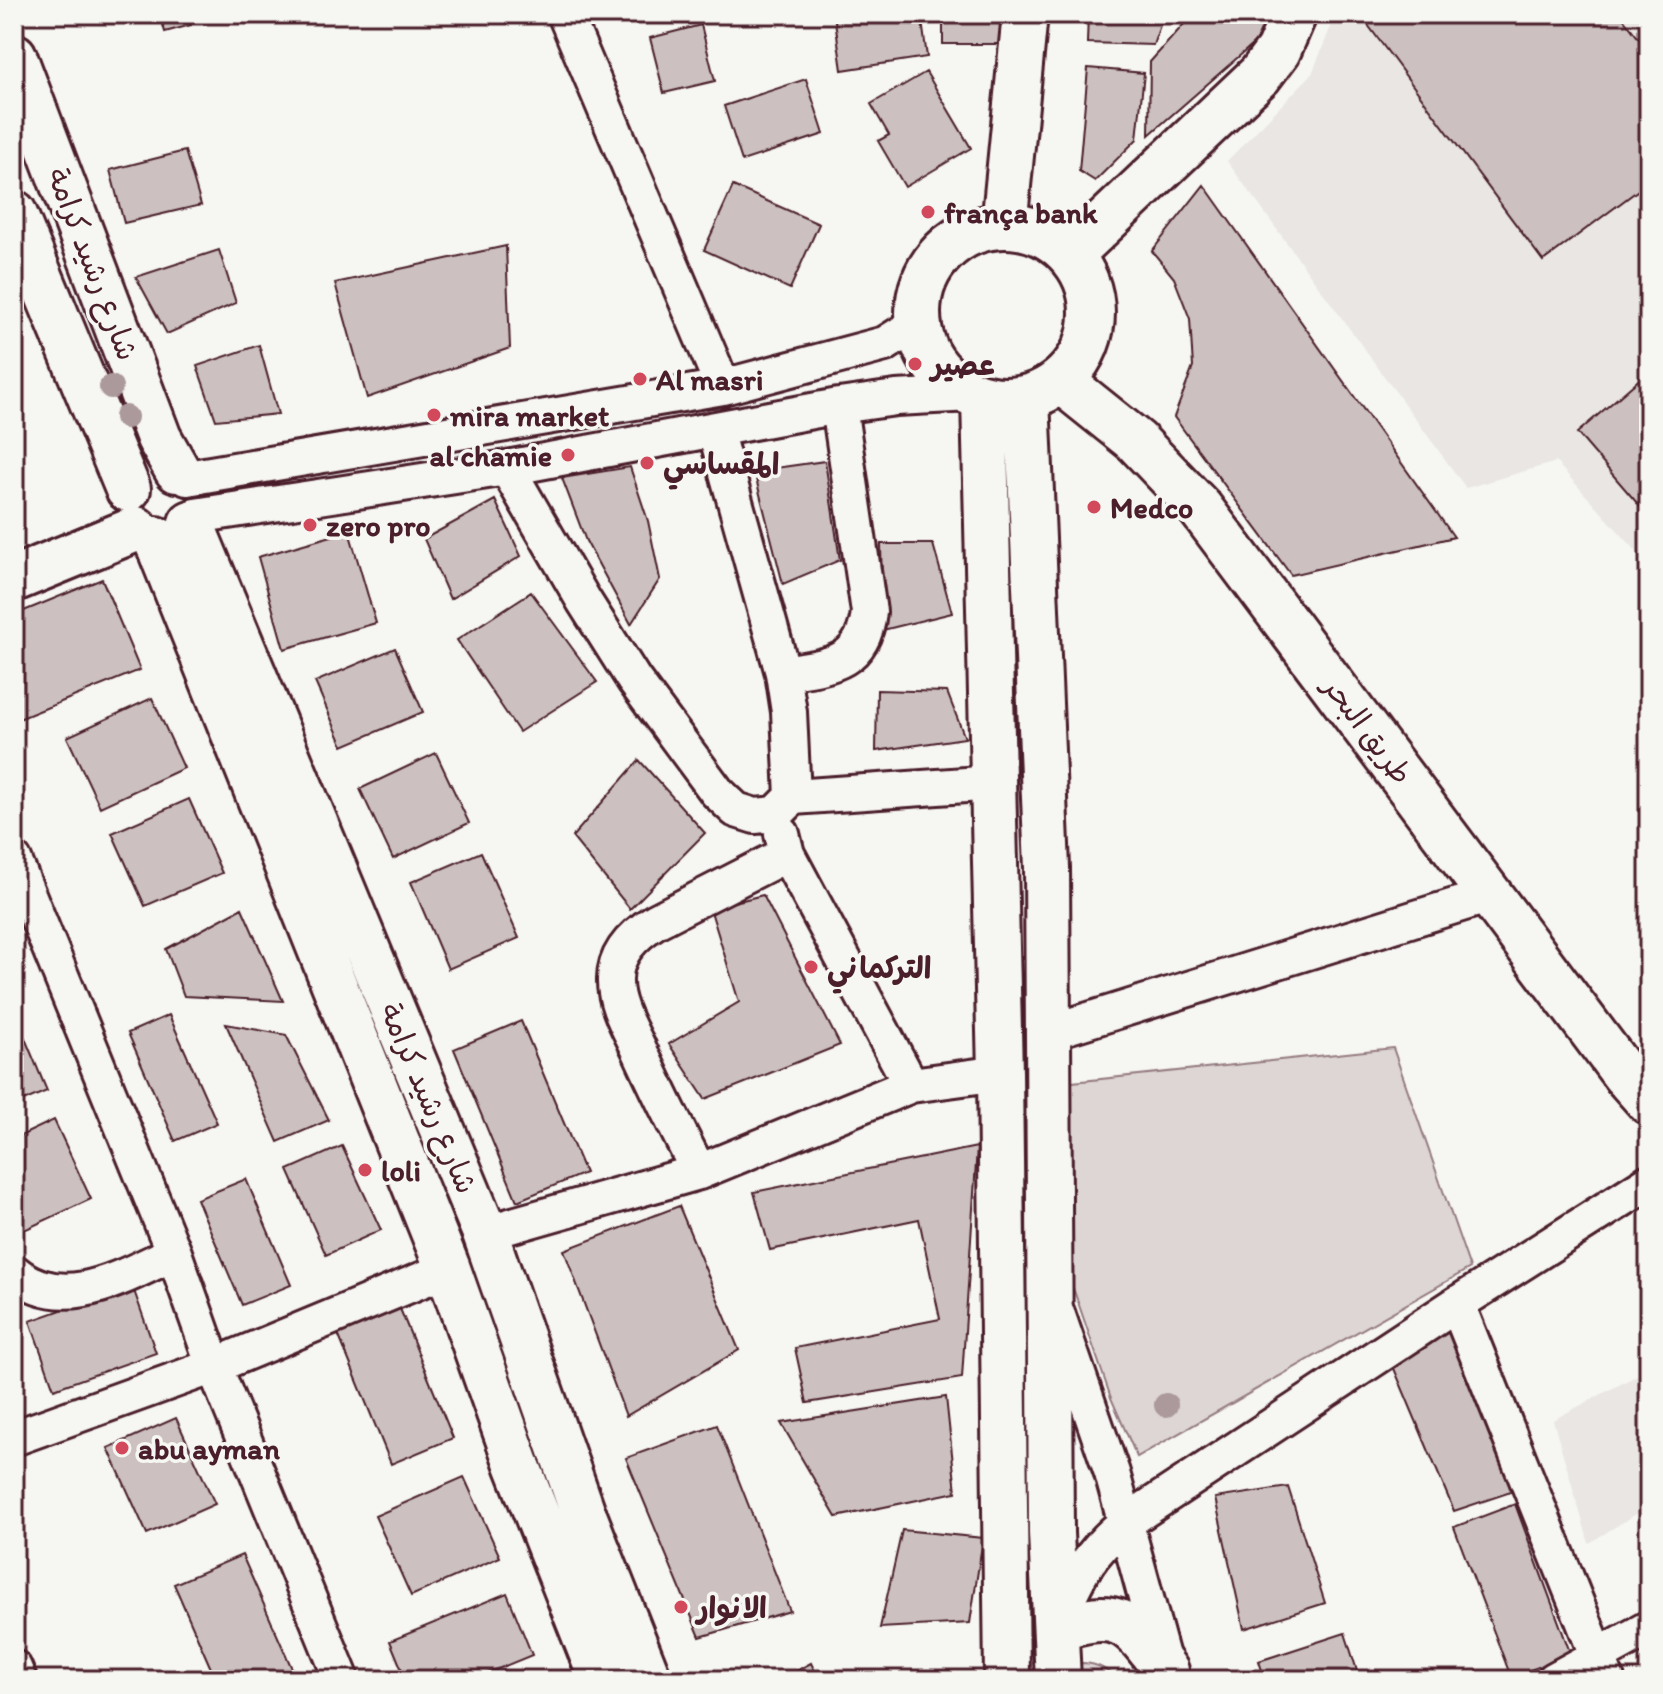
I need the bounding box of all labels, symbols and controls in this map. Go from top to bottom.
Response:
street label: شارع رشيد كرامة [36,162,147,367]
place label: frança bank [944,194,1098,231]
marker: frança bank [919,203,937,221]
place label: عصير [928,346,995,383]
marker: عصير [906,355,924,373]
place label: Al masri [655,361,763,398]
marker: Al masri [631,370,649,388]
place label: mira market [449,397,609,434]
marker: mira market [425,406,443,424]
place label: al chamie [430,437,552,474]
place label: المقساسي [663,445,779,490]
marker: al chamie [559,446,577,464]
marker: المقساسي [638,454,656,472]
place label: Medco [1110,489,1193,526]
marker: Medco [1085,498,1103,516]
place label: zero pro [326,507,431,544]
marker: zero pro [301,516,319,534]
street label: طريق البحر [1314,666,1421,791]
place label: التركماني [827,949,932,994]
marker: التركماني [802,958,820,976]
street label: شارع رشيد كرامة [369,997,486,1200]
place label: loli [381,1152,421,1189]
marker: loli [356,1161,374,1179]
place label: abu ayman [138,1430,280,1467]
marker: abu ayman [113,1439,131,1457]
place label: الانوار [694,1589,767,1627]
marker: الانوار [672,1598,690,1616]

